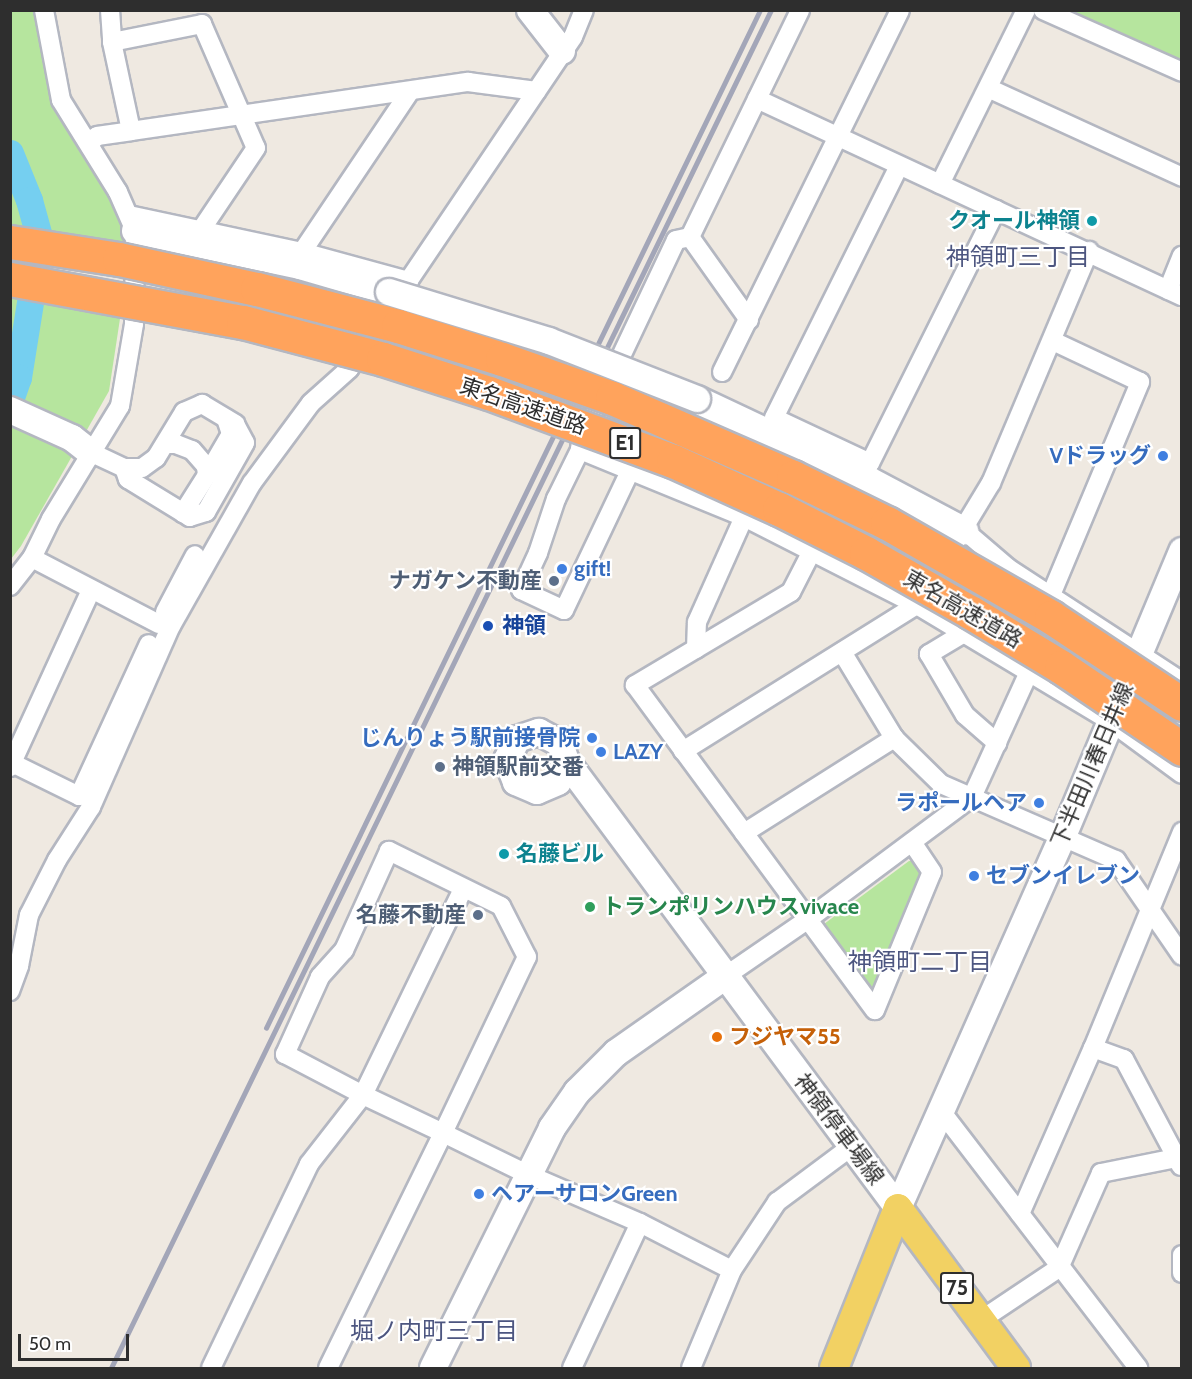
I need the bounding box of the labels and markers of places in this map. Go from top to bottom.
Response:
place label: クオール神領 [948,208,1080,234]
marker: クオール神領 [1085,214,1099,228]
place label: Vドラッグ [1049,443,1151,469]
marker: Vドラッグ [1156,449,1170,463]
place label: gift! [574,556,611,582]
marker: gift! [555,562,569,576]
place label: ナガケン不動産 [388,568,542,594]
marker: ナガケン不動産 [547,574,561,588]
place label: 神領 [502,613,546,639]
marker: 神領 [479,617,497,635]
place label: じんりょう駅前接骨院 [360,725,580,751]
marker: じんりょう駅前接骨院 [585,731,599,745]
place label: LAZY [613,739,663,765]
marker: LAZY [594,745,608,759]
place label: 神領駅前交番 [452,754,584,780]
marker: 神領駅前交番 [433,760,447,774]
place label: ラポールヘア [895,790,1027,816]
marker: ラポールヘア [1032,796,1046,810]
place label: 名藤ビル [516,841,604,867]
marker: 名藤ビル [497,847,511,861]
place label: セブンイレブン [986,863,1140,889]
marker: セブンイレブン [967,869,981,883]
place label: トランポリンハウスvivace [602,894,859,920]
marker: トランポリンハウスvivace [583,900,597,914]
place label: 名藤不動産 [356,902,466,928]
marker: 名藤不動産 [471,908,485,922]
place label: フジヤマ55 [729,1024,841,1050]
marker: フジヤマ55 [710,1030,724,1044]
place label: ヘアーサロンGreen [491,1181,678,1207]
marker: ヘアーサロンGreen [472,1187,486,1201]

